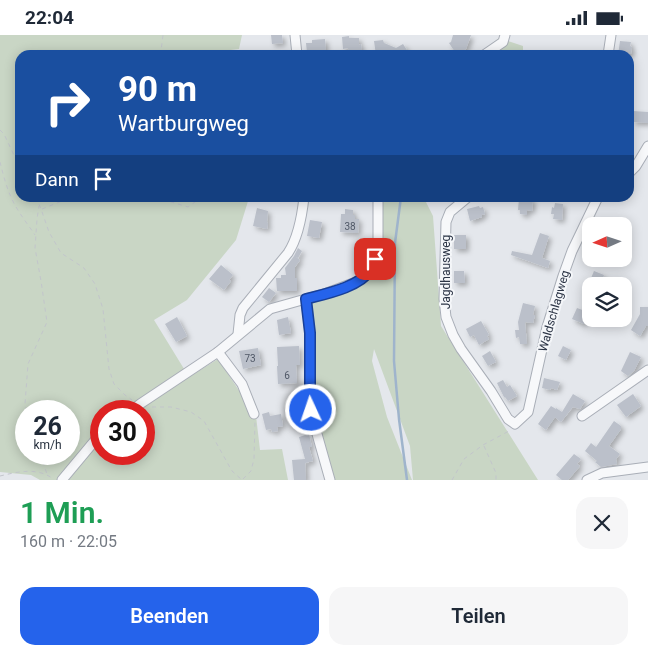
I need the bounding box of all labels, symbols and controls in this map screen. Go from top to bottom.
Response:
text: 22:04 [25,6,74,29]
text: 90 m [118,69,197,110]
icon: right [35,70,100,135]
text: Wartburgweg [118,111,249,136]
icon: arrive [89,165,117,193]
text: Dann [35,168,79,191]
north arrow [582,217,632,267]
map controls [582,217,632,327]
house number: 38 [344,221,356,232]
street label: Jagdhausweg [439,235,453,309]
pin [354,238,396,280]
icon: arrive [361,245,389,273]
street label: Waldschlagweg [536,269,572,353]
button: layers [582,277,632,327]
house number: 73 [244,353,256,364]
house number: 6 [284,370,290,381]
position arrow [284,383,336,435]
speed limit sign: 30 [90,400,155,465]
text: 26 [33,412,62,441]
text: km/h [33,438,62,452]
text: 1 Min. [20,495,104,530]
button: close [576,497,628,549]
text: 160 m · 22:05 [20,532,117,551]
button: Beenden [20,587,319,645]
button: Teilen [329,587,628,645]

